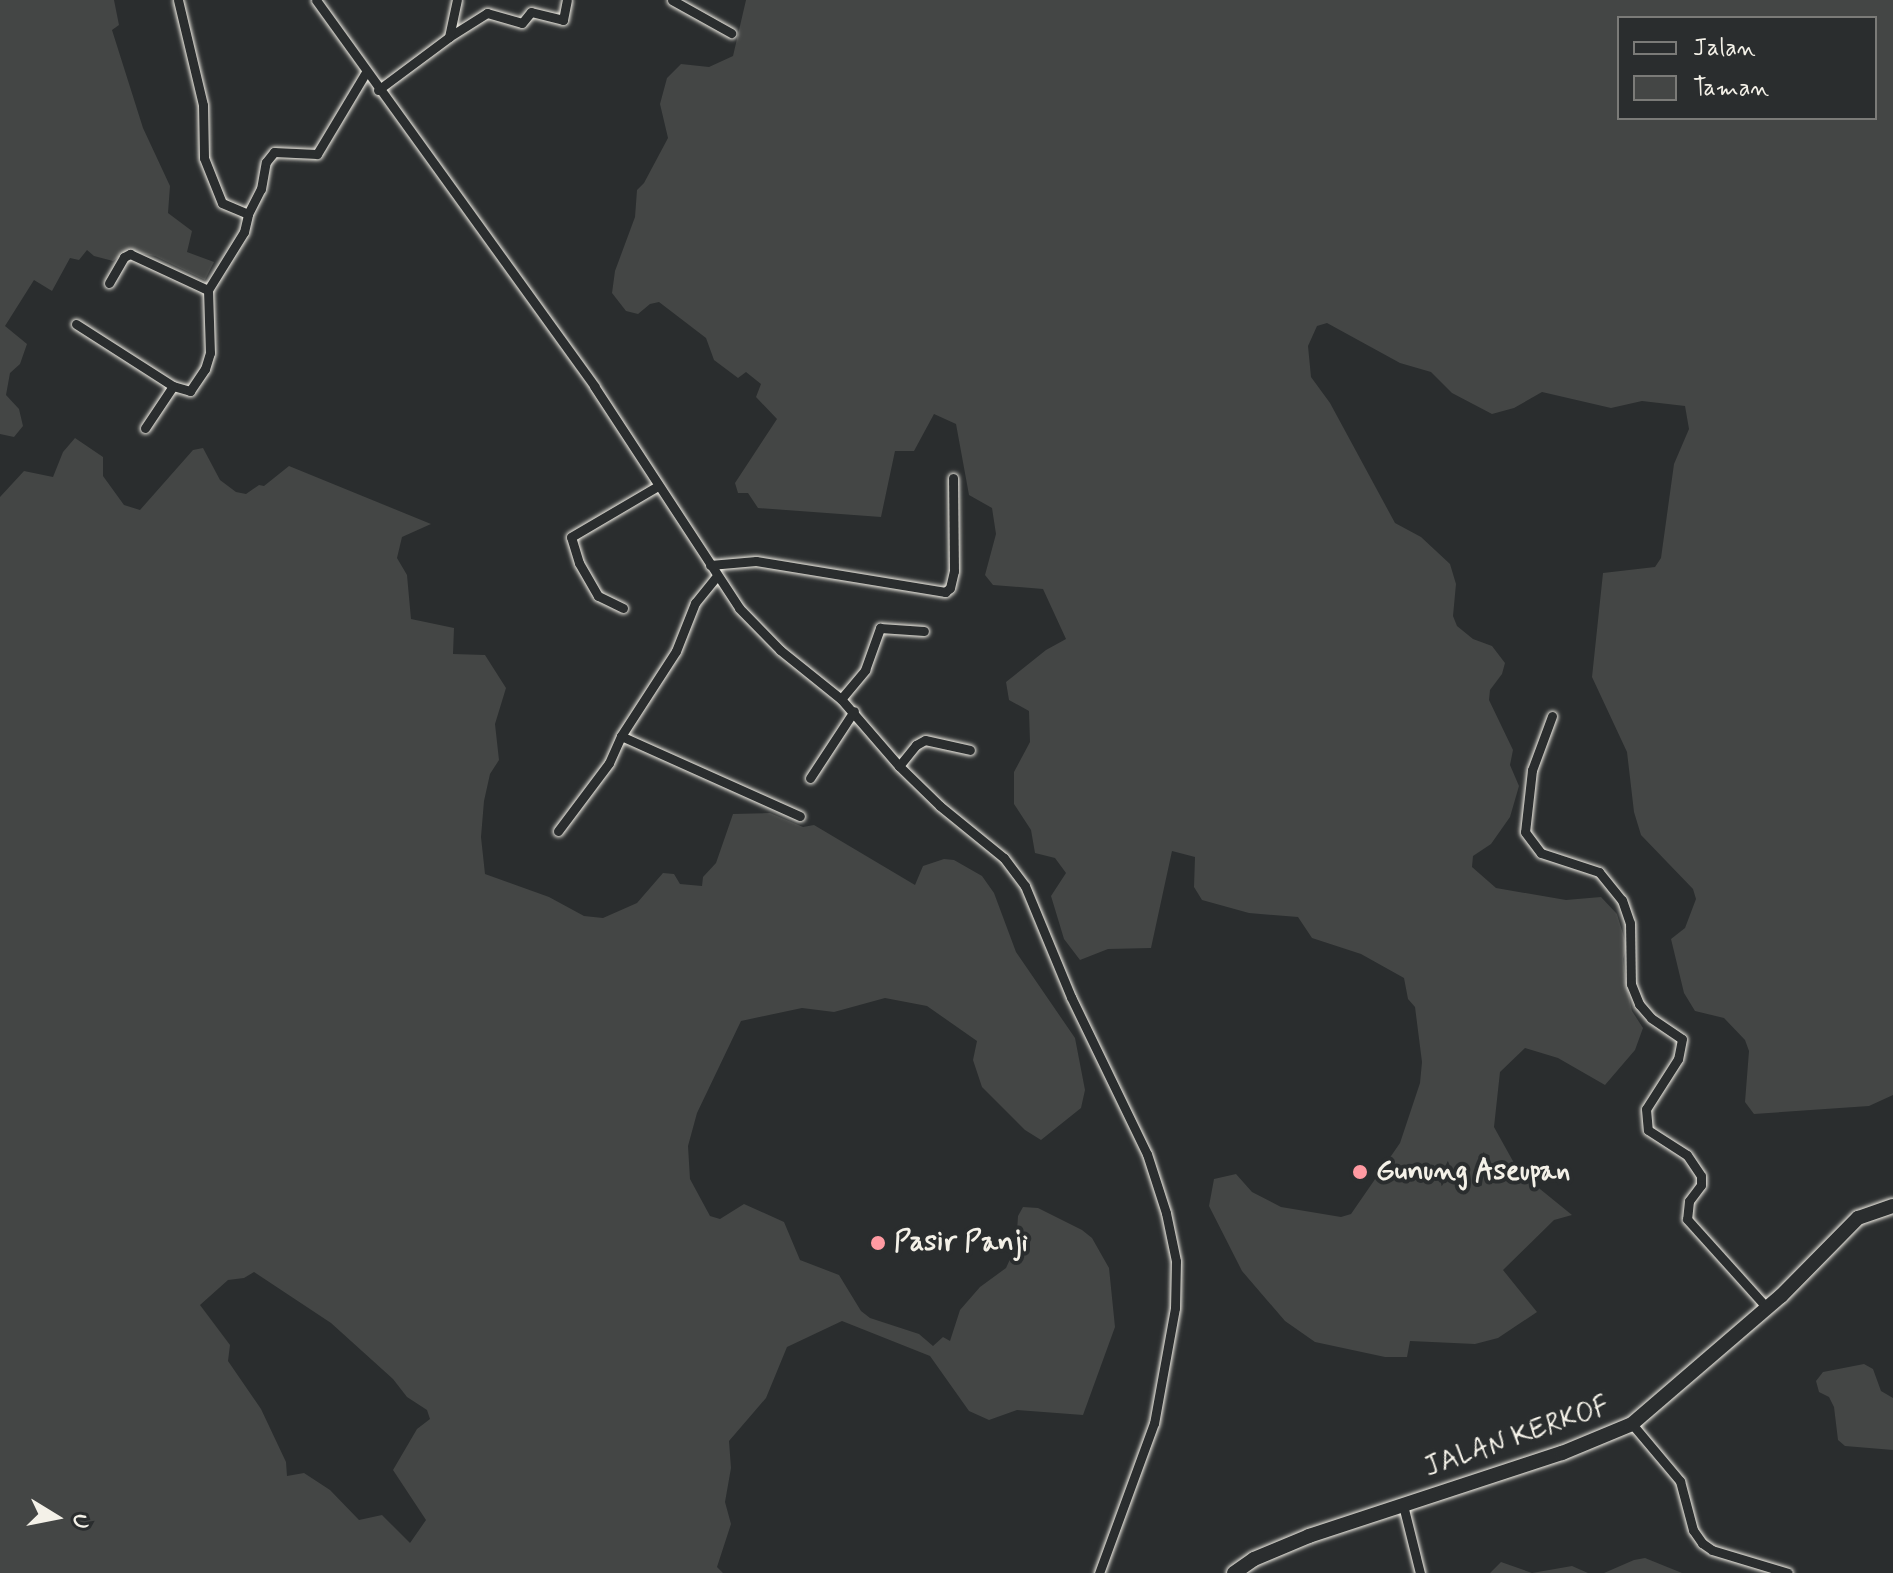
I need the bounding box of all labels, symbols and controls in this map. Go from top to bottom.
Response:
legend [1617,16,1877,120]
text: Jalan [1693,33,1756,64]
text: Taman [1693,73,1769,104]
place label: Gunung Aseupan [1376,1155,1583,1189]
marker: Gunung Aseupan [1351,1163,1369,1181]
place label: Pasir Panji [894,1226,1025,1260]
marker: Pasir Panji [869,1234,887,1252]
street label: JALAN KERKOF [1420,1391,1614,1485]
north arrow [16,1477,96,1557]
text: U [65,1512,95,1531]

